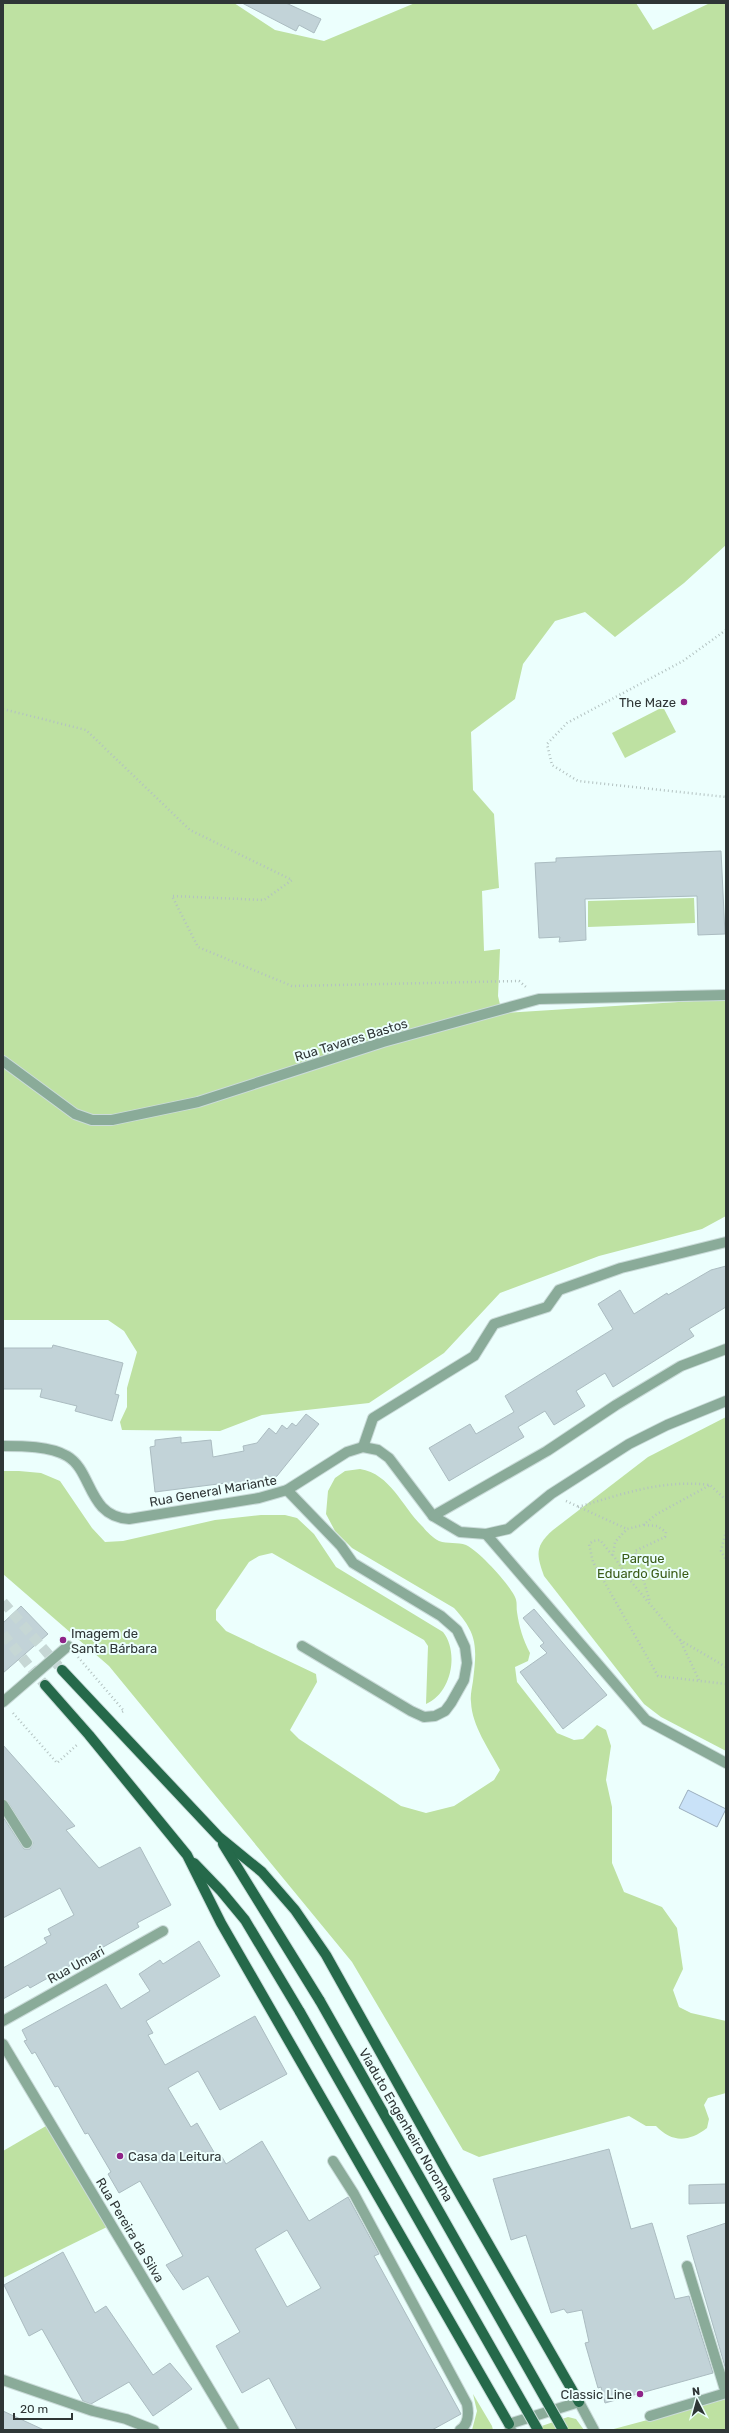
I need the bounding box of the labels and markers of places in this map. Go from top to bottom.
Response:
place label: The Maze [619,695,676,710]
marker: The Maze [679,697,689,707]
place label: Imagem de Santa Bárbara [71,1626,157,1656]
marker: Imagem de Santa Bárbara [58,1635,68,1645]
place label: Casa da Leitura [128,2149,221,2164]
marker: Casa da Leitura [115,2151,125,2161]
place label: Classic Line [561,2387,632,2402]
marker: Classic Line [635,2389,645,2399]

